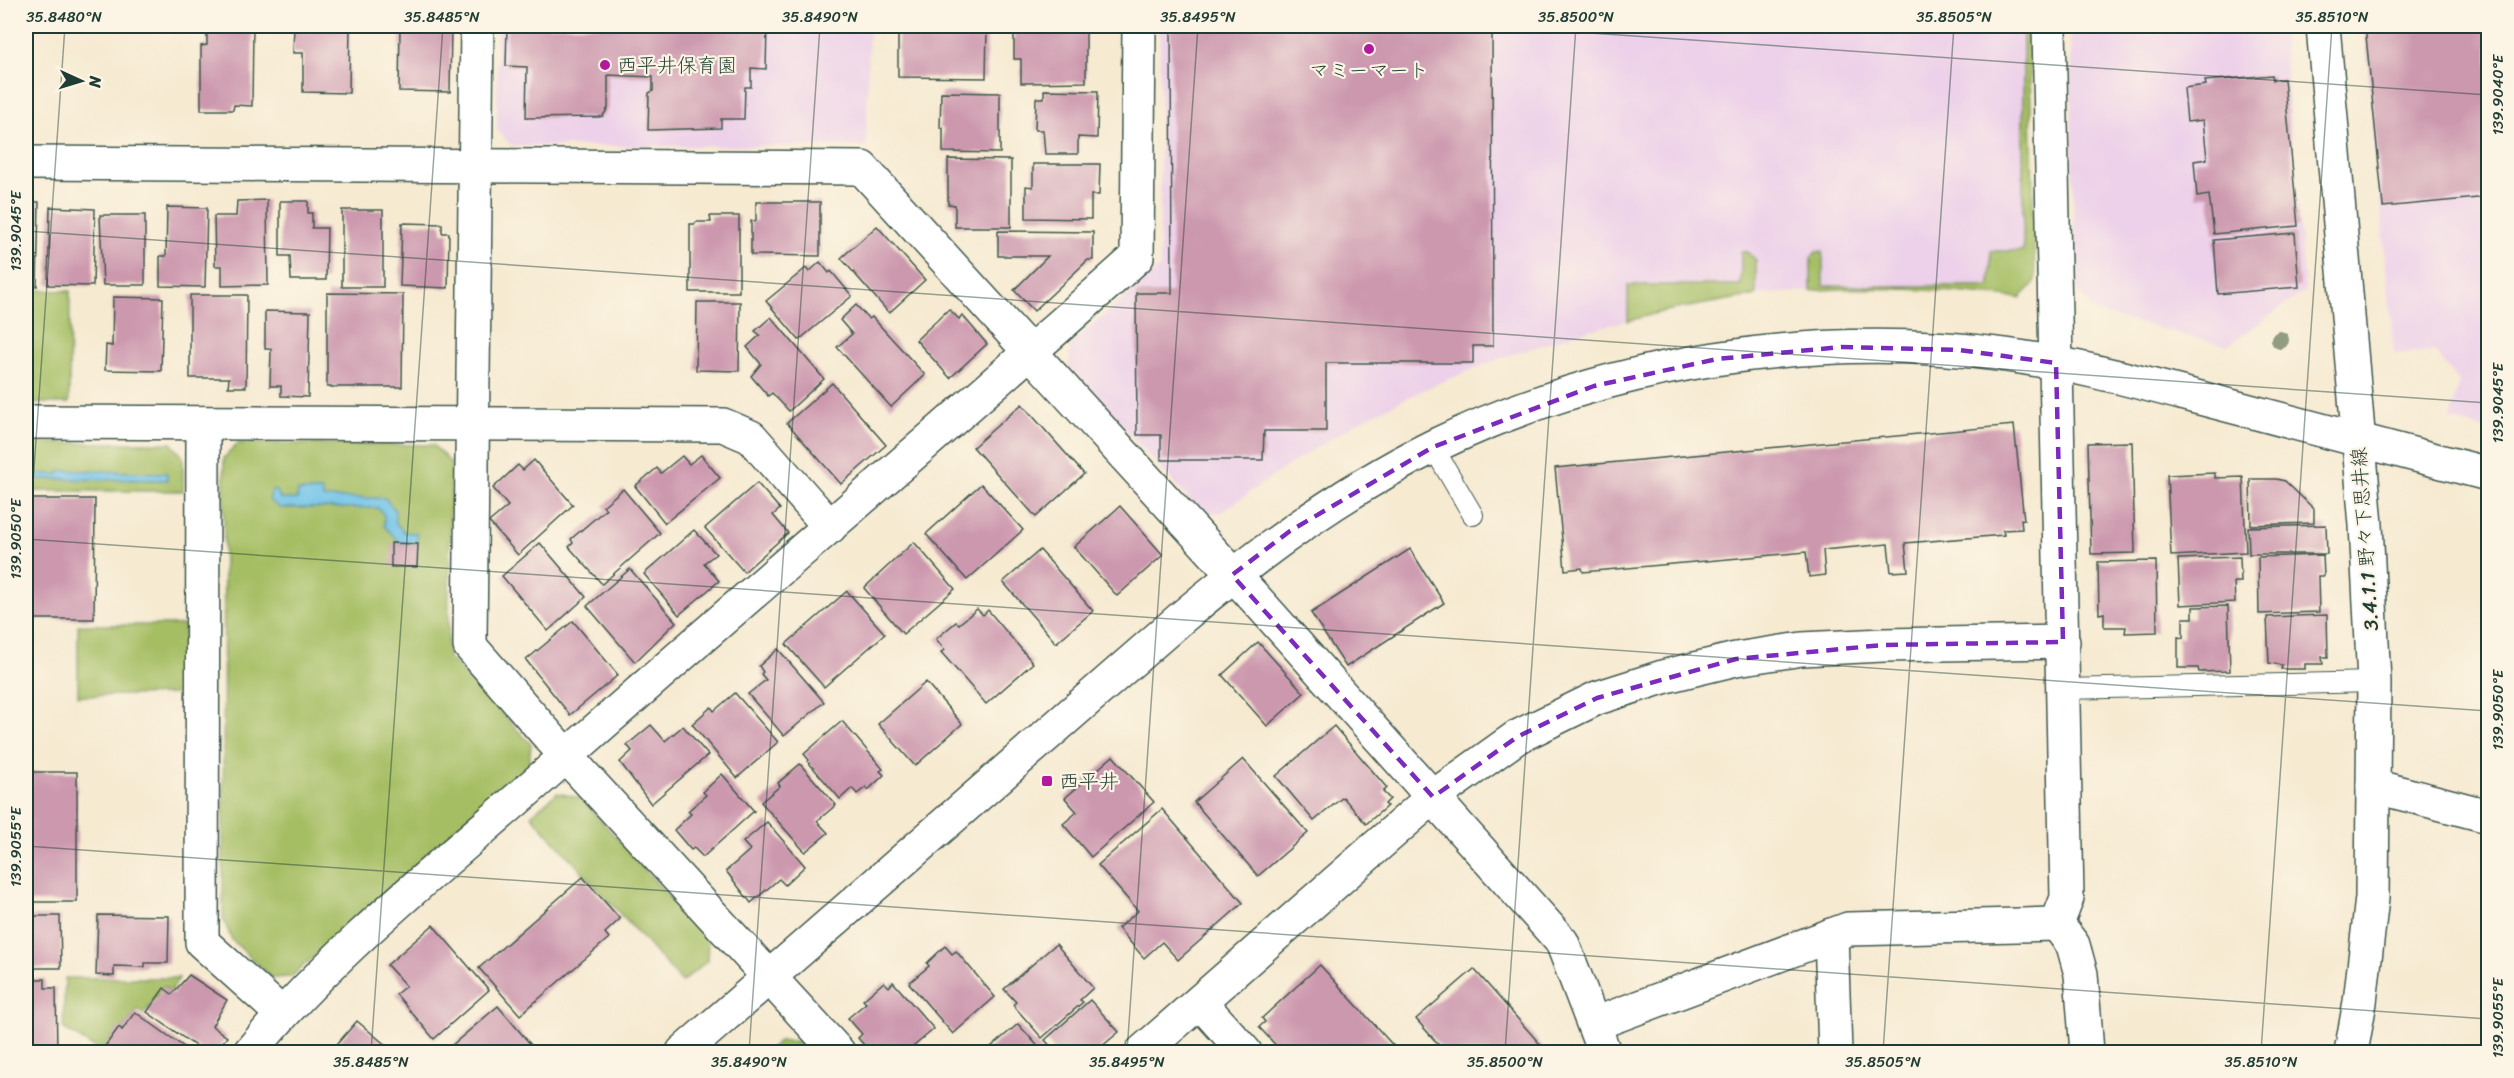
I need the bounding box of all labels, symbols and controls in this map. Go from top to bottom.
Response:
text: 35.8480°N [26,4,102,30]
text: 35.8485°N [404,4,480,30]
text: 35.8490°N [782,4,859,30]
text: 35.8495°N [1160,4,1236,30]
text: 35.8500°N [1538,4,1615,30]
text: 35.8505°N [1916,4,1992,30]
text: 35.8510°N [2296,4,2369,30]
marker: マミーマート [1362,42,1376,56]
place label: 西平井保育園 [617,48,737,83]
north arrow [51,51,111,111]
place label: マミーマート [1309,53,1429,88]
text: 139.9040°E [2485,53,2511,135]
marker: 西平井保育園 [598,58,612,72]
text: N [81,74,110,89]
text: 139.9045°E [3,189,29,271]
text: 139.9045°E [2485,361,2511,443]
street label: 3.4.1.1 野々下思井線 [2341,446,2389,632]
text: 139.9050°E [3,497,29,579]
text: 139.9050°E [2485,668,2511,750]
place label: 西平井 [1059,764,1119,799]
marker: 西平井 [1040,774,1054,788]
text: 139.9055°E [3,805,29,887]
text: 139.9055°E [2485,976,2511,1058]
text: 35.8485°N [333,1049,409,1075]
text: 35.8490°N [711,1049,788,1075]
text: 35.8495°N [1089,1049,1165,1075]
text: 35.8500°N [1467,1049,1544,1075]
text: 35.8505°N [1845,1049,1921,1075]
text: 35.8510°N [2225,1049,2298,1075]

